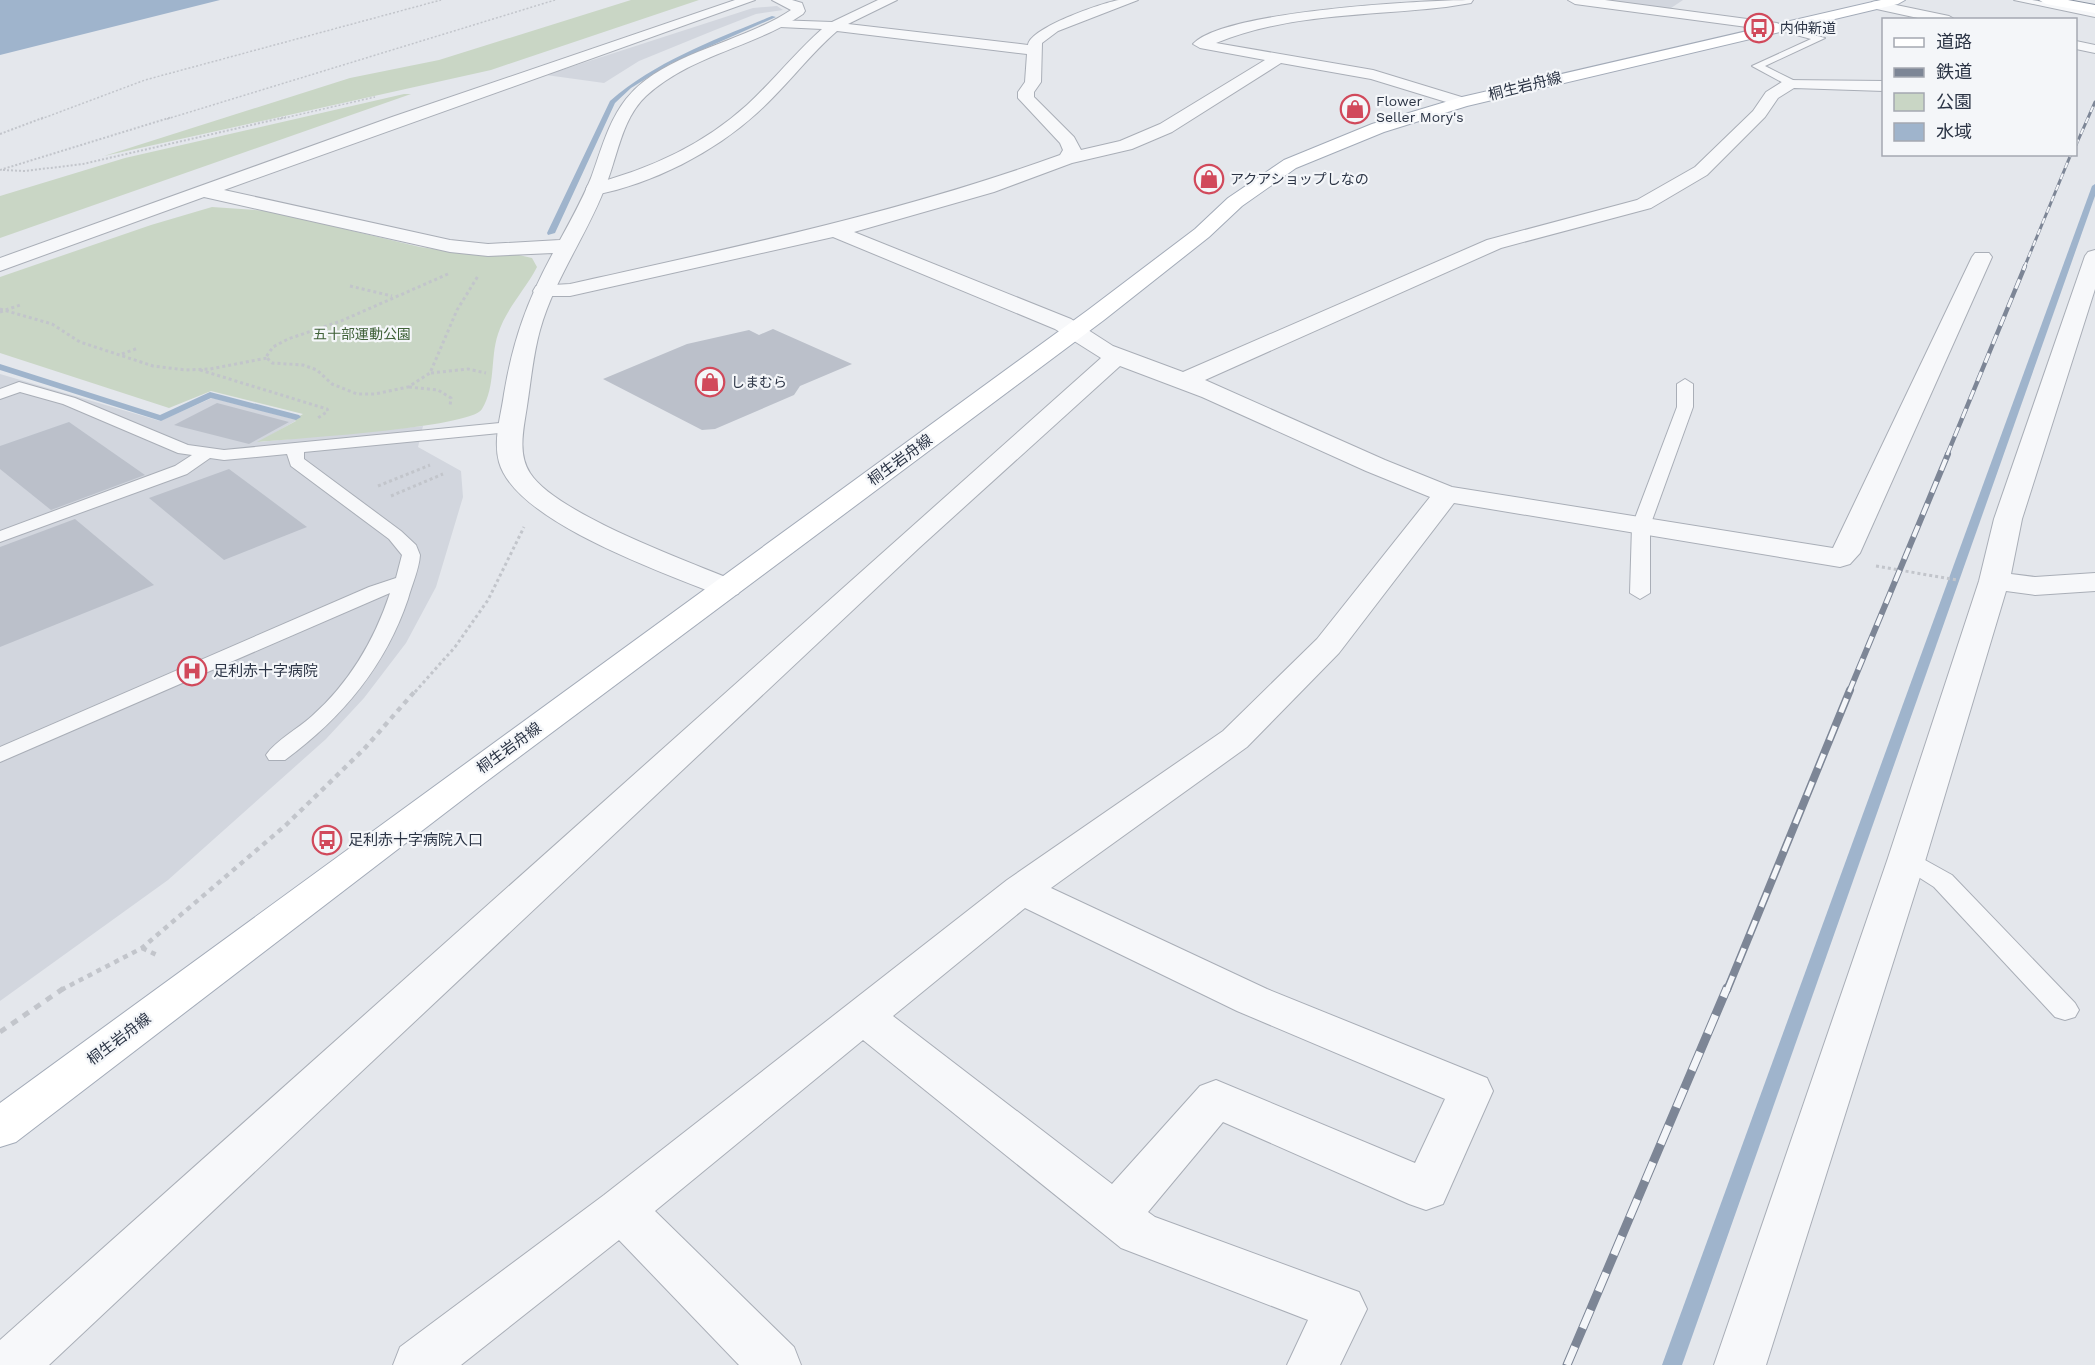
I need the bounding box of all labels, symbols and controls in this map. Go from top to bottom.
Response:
bus stop icon: 内仲新道 [1743,12,1775,44]
legend [1882,18,2077,156]
place label: 内仲新道 [1780,20,1836,36]
text: 道路 [1936,31,1972,52]
text: 鉄道 [1936,61,1972,82]
street label: 桐生岩舟線 [1486,68,1564,104]
text: 公園 [1936,91,1972,112]
shop icon: Flower Seller Mory's [1339,93,1371,125]
place label: Flower Seller Mory's [1376,93,1464,125]
text: 水域 [1936,121,1972,142]
shop icon: アクアショップしなの [1193,163,1225,195]
place label: アクアショップしなの [1230,171,1369,187]
park label: 五十部運動公園 [313,326,411,342]
shop icon: しまむら [694,366,726,398]
place label: しまむら [731,374,787,390]
street label: 桐生岩舟線 [864,431,936,489]
hospital icon: 足利赤十字病院 [176,655,208,687]
place label: 足利赤十字病院 [213,662,318,680]
street label: 桐生岩舟線 [473,719,545,777]
bus stop icon: 足利赤十字病院入口 [311,824,343,856]
place label: 足利赤十字病院入口 [348,831,483,849]
street label: 桐生岩舟線 [84,1009,154,1069]

